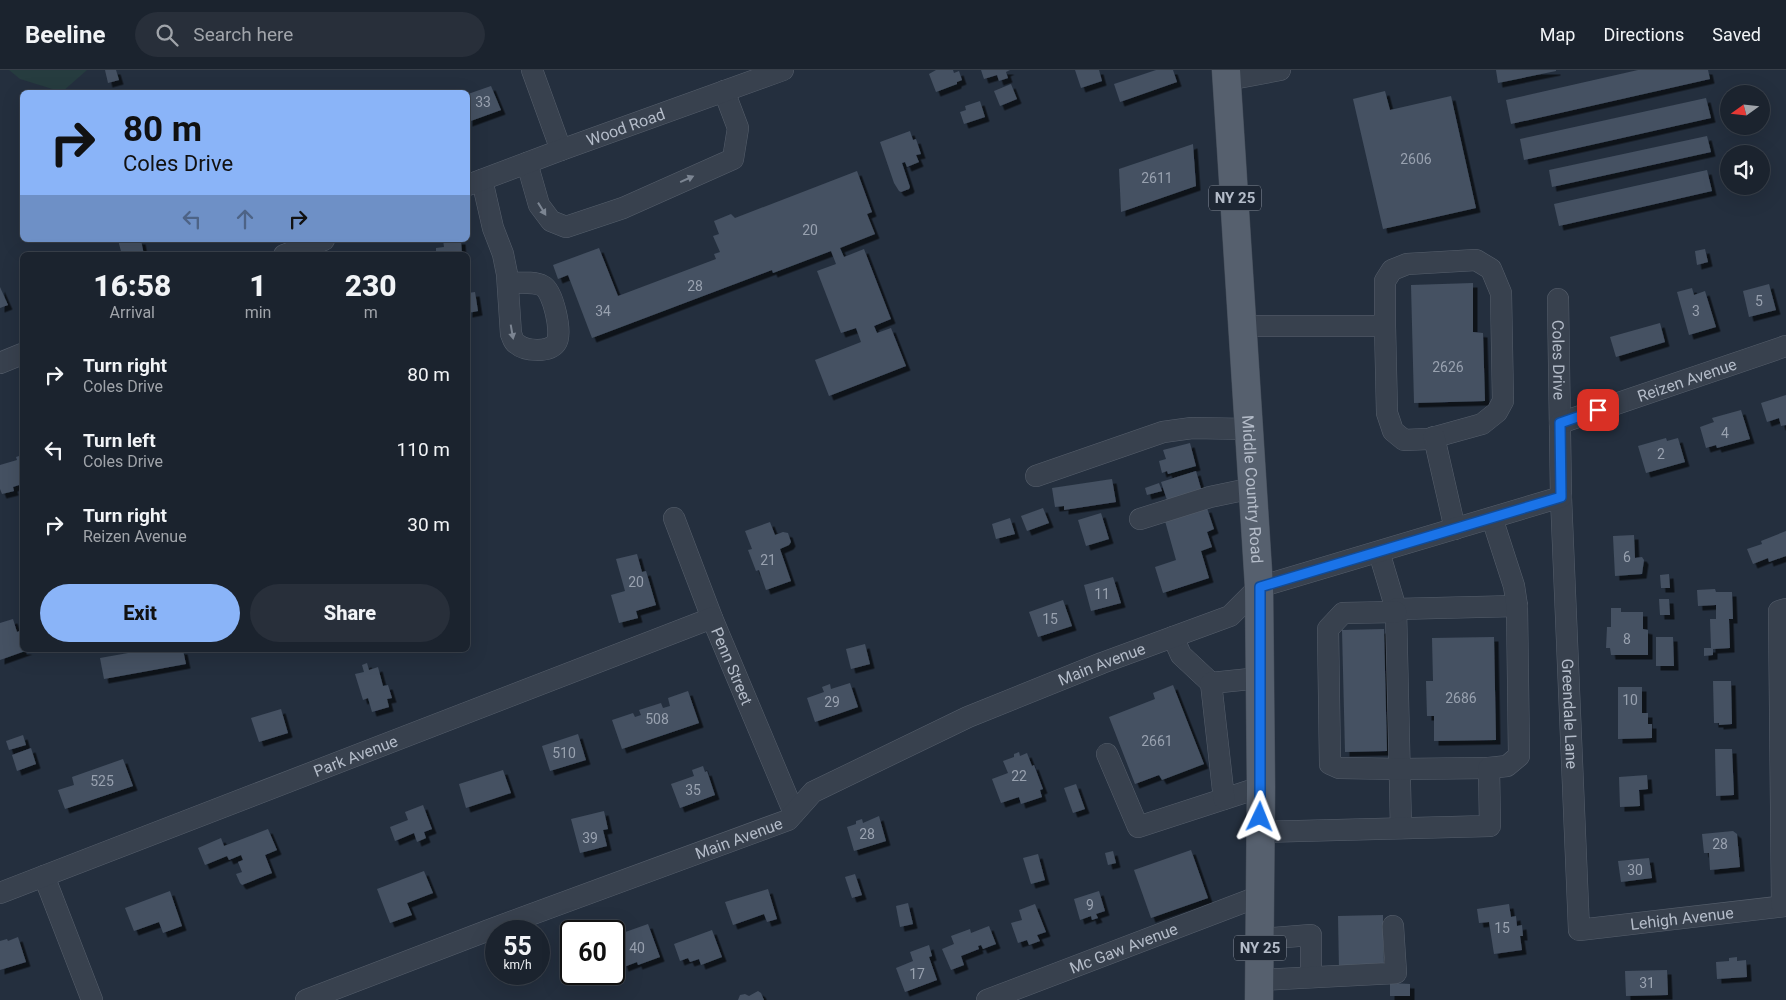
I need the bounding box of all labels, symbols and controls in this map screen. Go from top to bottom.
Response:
search box [135,12,485,57]
text: Beeline [25,21,105,49]
icon: search [153,21,181,49]
text: Search here [193,23,293,46]
text: Map [1540,24,1575,45]
text: Directions [1603,24,1684,45]
text: Saved [1712,24,1761,45]
north arrow [1720,85,1770,135]
map controls [1720,85,1770,195]
house number: 33 [475,94,491,110]
street label: Wood Road [584,104,667,150]
text: 80 m [123,109,202,150]
icon: right [40,110,105,175]
button: sound [1720,145,1770,195]
text: Coles Drive [123,151,233,176]
house number: 2606 [1400,151,1432,167]
house number: 2611 [1141,170,1173,186]
one-way arrow [680,175,694,183]
road number: NY 25 [1209,186,1261,210]
one-way arrow [538,202,547,215]
icon: left [178,205,206,233]
icon: ahead [231,205,259,233]
icon: right [284,205,312,233]
house number: 20 [802,222,818,238]
text: 16:58 [93,268,171,303]
text: 1 [249,268,267,303]
text: 230 [345,268,397,303]
house number: 28 [687,278,703,294]
house number: 5 [1755,293,1763,309]
text: Arrival [110,303,155,322]
text: min [245,303,271,322]
text: m [364,303,378,322]
house number: 34 [595,303,611,319]
house number: 3 [1692,303,1700,319]
street label: Coles Drive [1548,320,1569,400]
one-way arrow [508,324,516,340]
text: Turn right [83,354,167,377]
street label: Reizen Avenue [1635,355,1739,406]
house number: 2626 [1432,359,1464,375]
icon: right [40,361,68,389]
text: 80 m [407,363,450,386]
text: Coles Drive [83,377,163,396]
pin [1577,389,1619,431]
icon: arrive [1584,396,1612,424]
street label: Middle Country Road [1238,414,1266,564]
house number: 4 [1721,425,1729,441]
text: Turn left [83,429,156,452]
icon: left [40,436,68,464]
text: 110 m [397,438,450,461]
house number: 2 [1657,446,1665,462]
text: Coles Drive [83,452,163,471]
text: Turn right [83,504,167,527]
icon: right [40,511,68,539]
text: 30 m [407,513,450,536]
text: Reizen Avenue [83,527,187,546]
house number: 6 [1623,549,1631,565]
house number: 21 [760,552,776,568]
house number: 20 [628,574,644,590]
button: Exit [40,584,240,642]
button: Share [250,584,450,642]
house number: 11 [1094,586,1110,602]
house number: 15 [1042,611,1058,627]
street label: Penn Street [707,625,756,708]
house number: 8 [1623,631,1631,647]
street label: Main Avenue [1055,639,1148,690]
street label: Greendale Lane [1558,658,1581,770]
house number: 2686 [1445,690,1477,706]
house number: 10 [1622,692,1638,708]
house number: 29 [824,694,840,710]
house number: 508 [645,711,669,727]
street label: Park Avenue [311,731,400,781]
house number: 2661 [1141,733,1173,749]
house number: 510 [552,745,576,761]
house number: 22 [1011,768,1027,784]
house number: 525 [90,773,114,789]
house number: 35 [685,782,701,798]
position arrow [1233,790,1285,842]
street label: Main Avenue [693,814,785,863]
house number: 28 [859,826,875,842]
house number: 39 [582,830,598,846]
house number: 28 [1712,836,1728,852]
house number: 30 [1627,862,1643,878]
house number: 9 [1086,897,1094,913]
street label: Lehigh Avenue [1629,903,1735,934]
street label: Mc Gaw Avenue [1067,919,1180,978]
speed limit sign: 60 [560,920,625,985]
house number: 15 [1494,920,1510,936]
text: 55 [503,932,532,961]
road number: NY 25 [1234,936,1286,960]
house number: 40 [629,940,645,956]
text: km/h [503,958,532,972]
house number: 17 [909,966,925,982]
house number: 31 [1639,975,1655,991]

